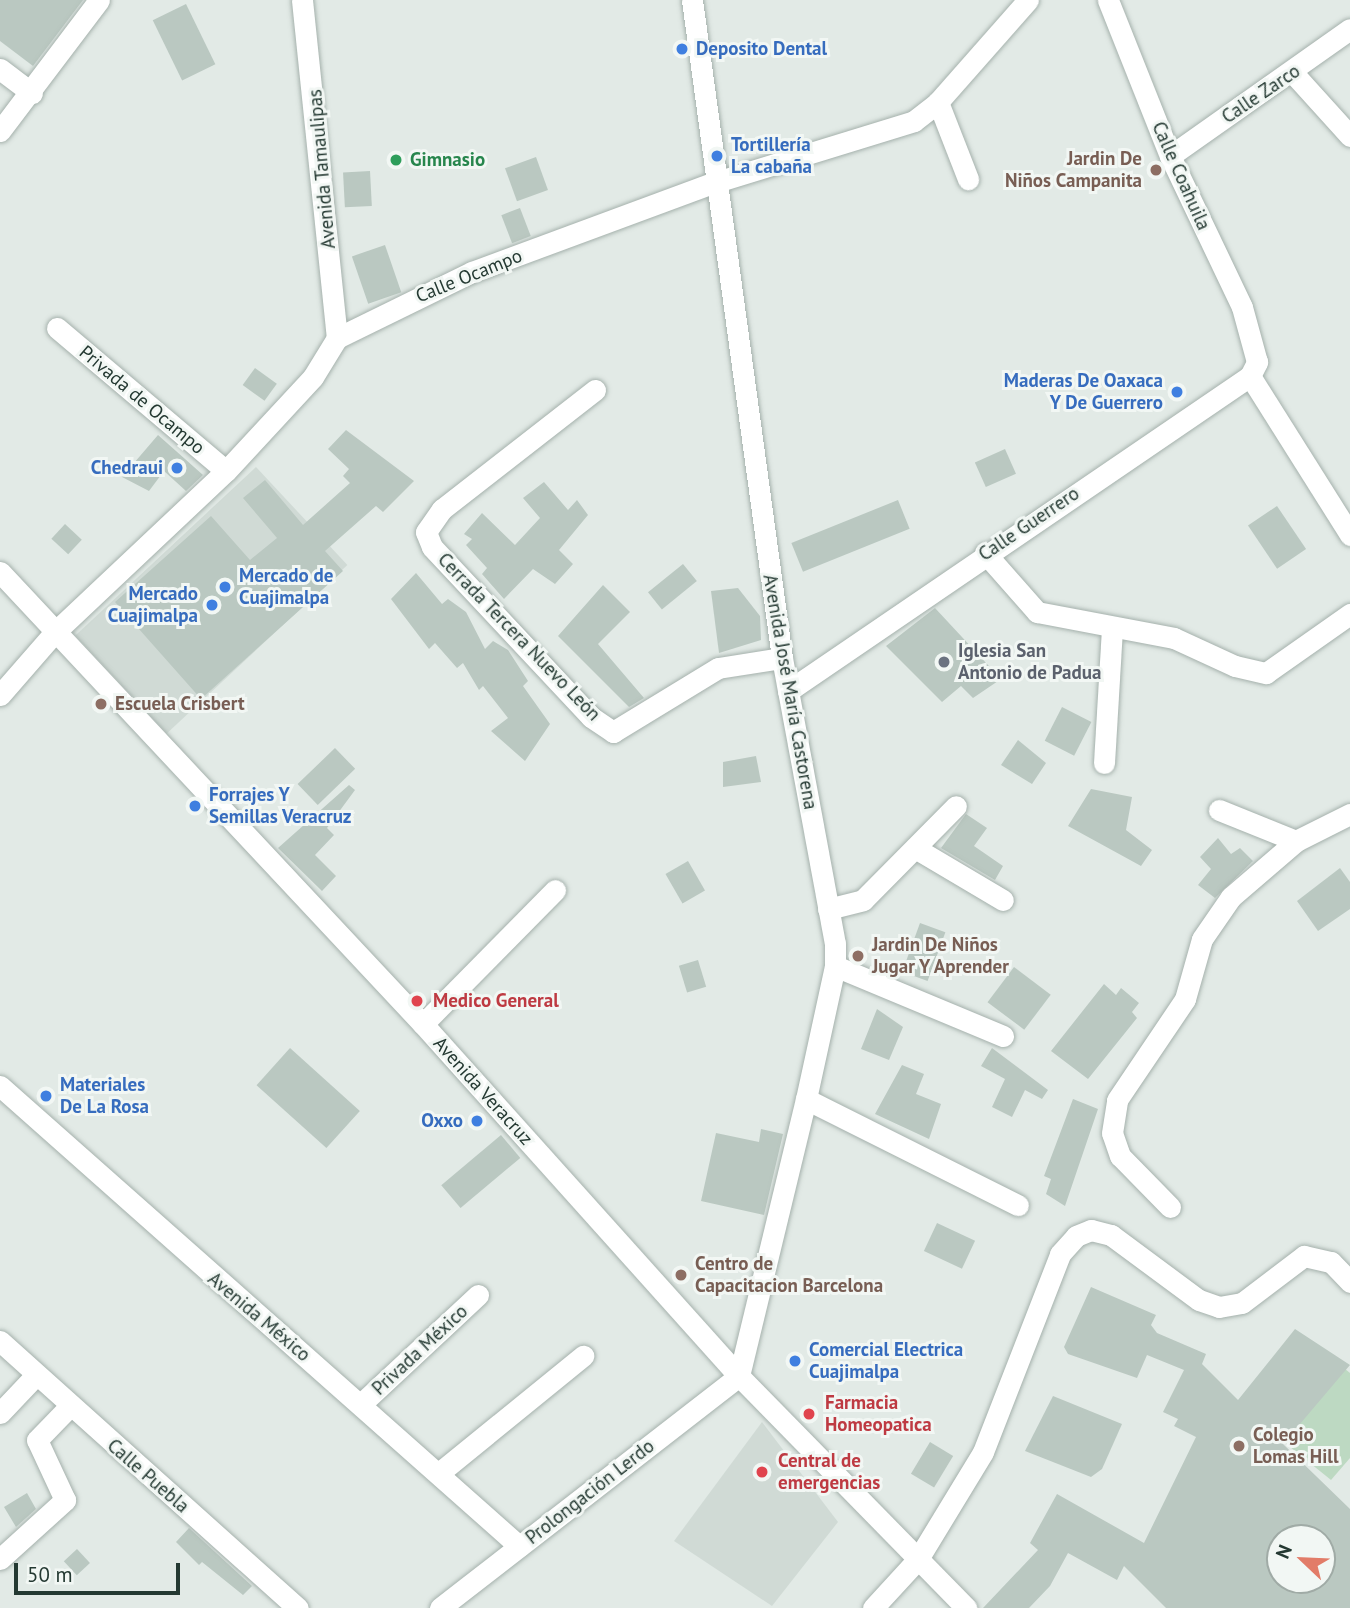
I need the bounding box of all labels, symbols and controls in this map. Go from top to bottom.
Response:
place label: Deposito Dental [696,38,827,60]
marker: Deposito Dental [674,41,690,57]
street label: Calle Zarco [1217,59,1305,129]
street label: Avenida Tamaulipas [304,88,340,250]
street label: Calle Coahuila [1147,118,1215,234]
place label: Tortillería La cabaña [731,134,812,178]
marker: Tortillería La cabaña [709,148,725,164]
place label: Jardin De Niños Campanita [1005,148,1142,192]
place label: Gimnasio [410,149,485,171]
marker: Gimnasio [388,152,404,168]
marker: Jardin De Niños Campanita [1148,162,1164,178]
street label: Calle Ocampo [413,244,525,308]
street label: Privada de Ocampo [75,341,209,459]
place label: Maderas De Oaxaca Y De Guerrero [1004,370,1163,414]
marker: Maderas De Oaxaca Y De Guerrero [1169,384,1185,400]
place label: Chedraui [91,457,163,479]
marker: Chedraui [169,460,185,476]
street label: Calle Guerrero [974,482,1084,566]
street label: Cerrada Tercera Nuevo León [433,548,605,726]
place label: Mercado de Cuajimalpa [239,565,333,609]
street label: Avenida José María Castorena [758,573,822,811]
marker: Mercado de Cuajimalpa [217,579,233,595]
place label: Mercado Cuajimalpa [108,583,198,627]
marker: Mercado Cuajimalpa [204,597,220,613]
place label: Iglesia San Antonio de Padua [958,640,1101,684]
marker: Iglesia San Antonio de Padua [936,654,952,670]
place label: Escuela Crisbert [115,693,245,715]
marker: Escuela Crisbert [93,696,109,712]
place label: Forrajes Y Semillas Veracruz [209,784,352,828]
marker: Forrajes Y Semillas Veracruz [187,798,203,814]
place label: Jardin De Niños Jugar Y Aprender [872,934,1011,978]
marker: Jardin De Niños Jugar Y Aprender [850,948,866,964]
place label: Medico General [433,990,559,1012]
marker: Medico General [407,991,427,1011]
street label: Avenida Veracruz [428,1032,538,1150]
place label: Materiales De La Rosa [60,1074,149,1118]
marker: Materiales De La Rosa [38,1088,54,1104]
place label: Oxxo [421,1110,463,1132]
marker: Oxxo [469,1113,485,1129]
place label: Centro de Capacitacion Barcelona [695,1253,883,1297]
marker: Centro de Capacitacion Barcelona [673,1267,689,1283]
street label: Avenida México [203,1268,315,1366]
street label: Privada México [368,1300,472,1400]
place label: Comercial Electrica Cuajimalpa [809,1339,963,1383]
marker: Comercial Electrica Cuajimalpa [787,1353,803,1369]
place label: Farmacia Homeopatica [825,1392,932,1436]
marker: Farmacia Homeopatica [799,1404,819,1424]
place label: Colegio Lomas Hill [1253,1424,1338,1468]
street label: Calle Puebla [102,1434,194,1518]
street label: Prolongación Lerdo [521,1435,659,1549]
marker: Colegio Lomas Hill [1231,1438,1247,1454]
place label: Central de emergencias [778,1450,880,1494]
marker: Central de emergencias [752,1462,772,1482]
north arrow [1266,1524,1336,1594]
text: N [1270,1541,1297,1562]
scale bar [18,1548,184,1592]
text: 50 m [27,1561,73,1588]

